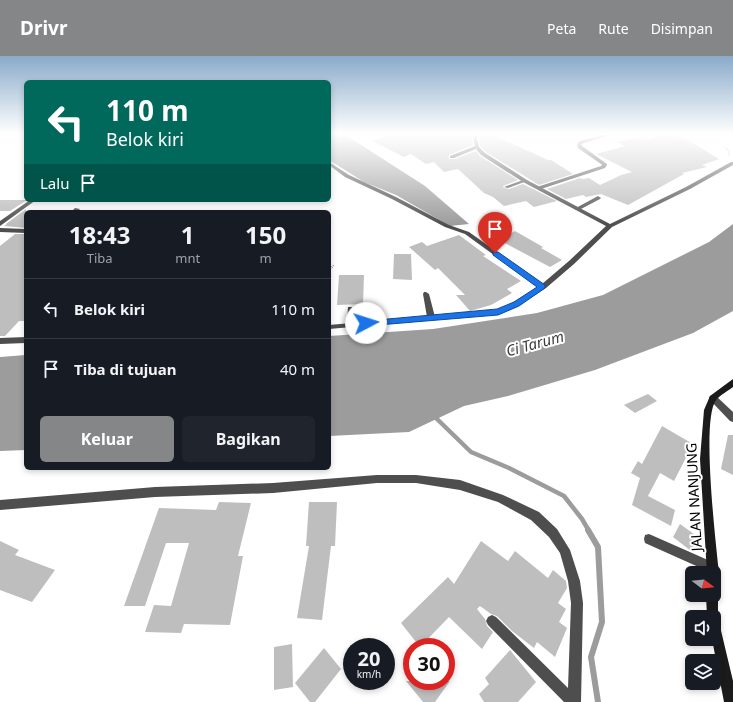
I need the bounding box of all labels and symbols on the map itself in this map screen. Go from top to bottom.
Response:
pin [478,212,512,253]
position arrow [345,302,387,344]
water label: Ci Tarum [504,326,566,360]
street label: JALAN NANJUNG [681,442,706,554]
north arrow [685,566,721,602]
speed limit sign: 30 [403,638,455,690]

